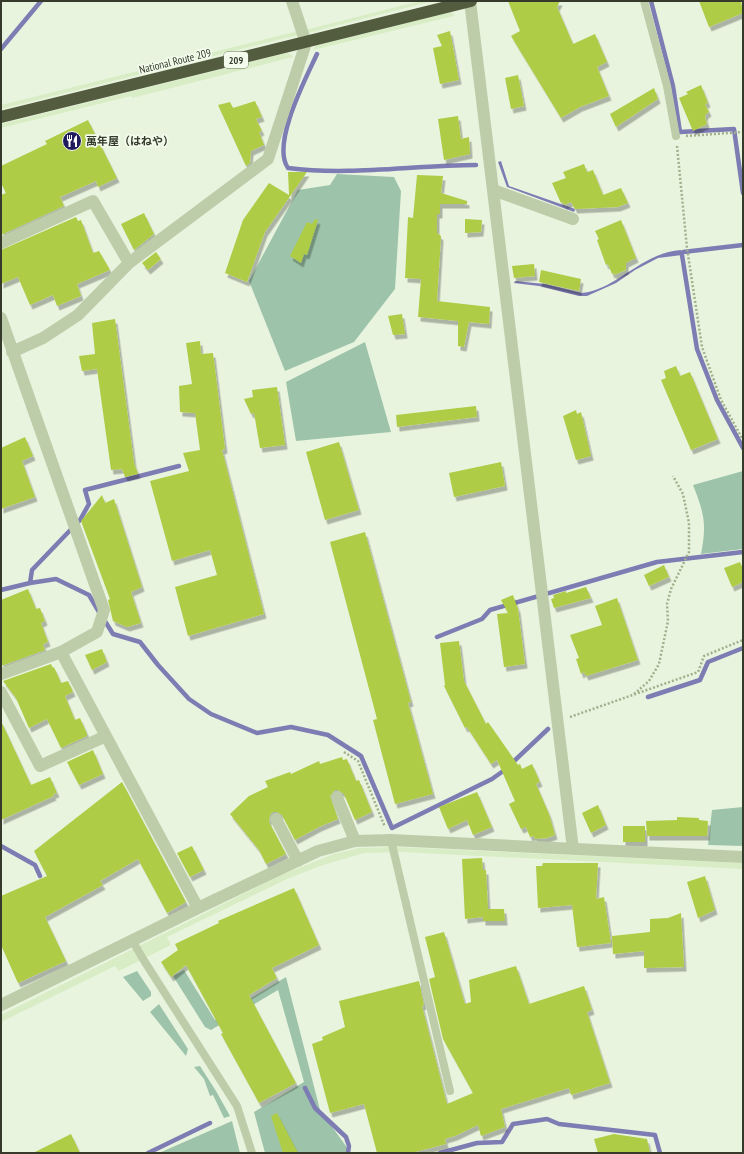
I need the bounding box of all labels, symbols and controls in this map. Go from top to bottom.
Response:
street label: National Route 209 [138,45,212,77]
road number: 209 [224,52,248,68]
restaurant icon: 萬年屋（はねや） [61,130,83,152]
place label: 萬年屋（はねや） [86,134,174,148]

